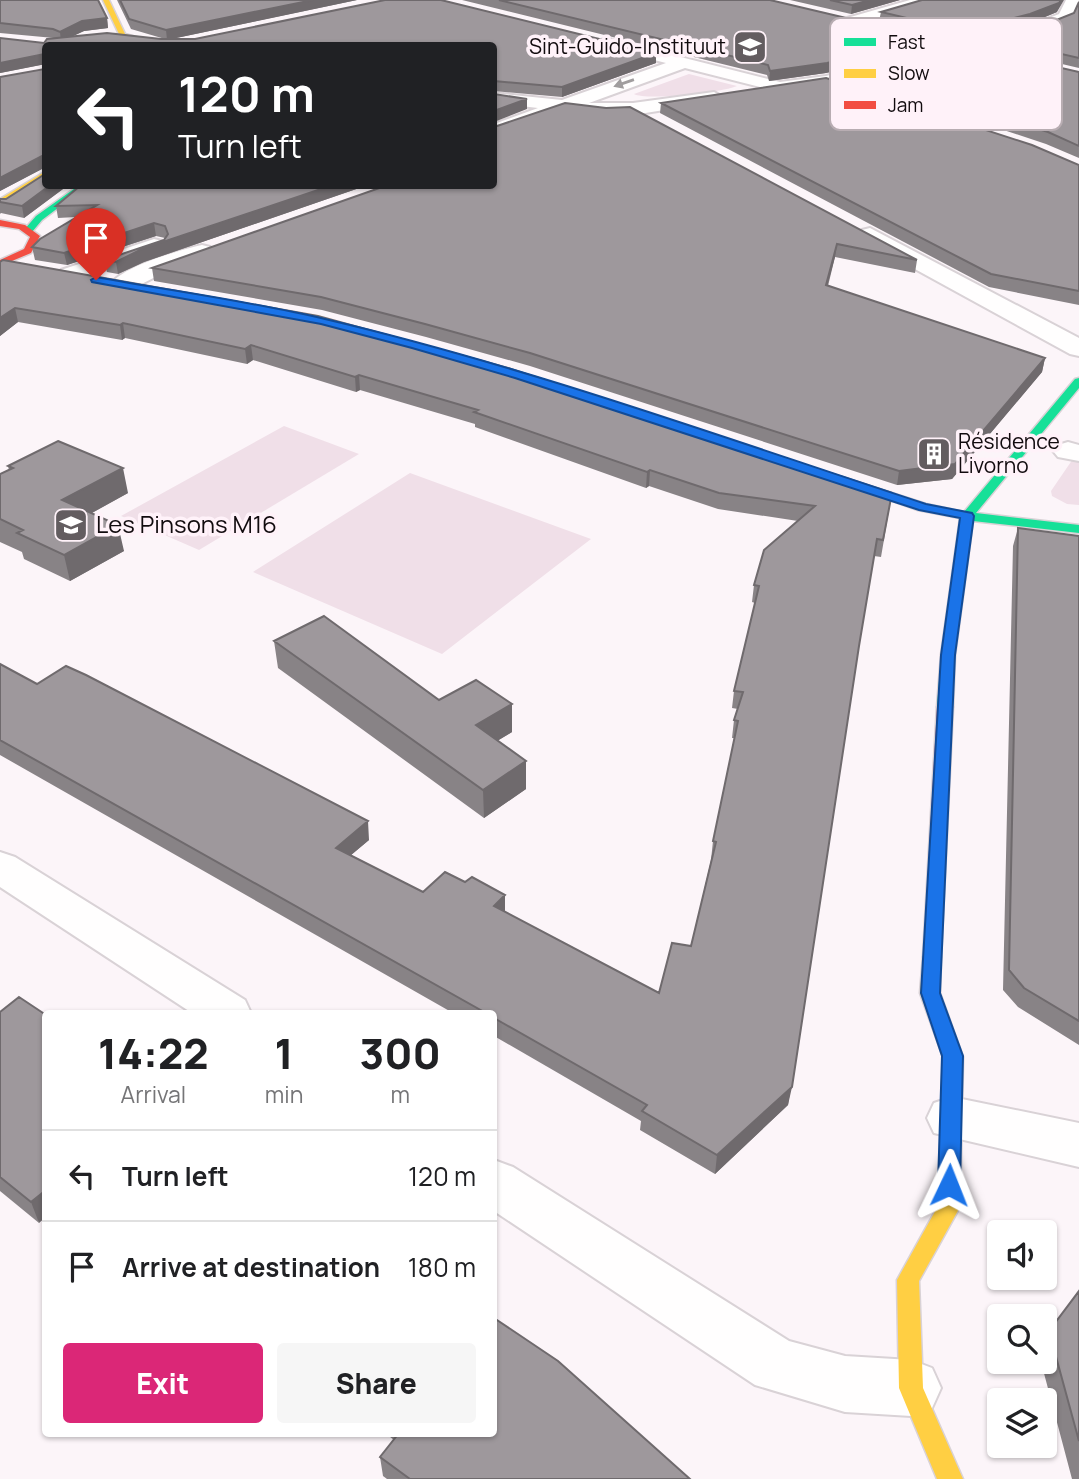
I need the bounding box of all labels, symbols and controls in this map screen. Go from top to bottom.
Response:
legend [830,18,1062,130]
school or university icon: Sint-Guido-Instituut [731,28,769,66]
text: Fast [888,29,925,55]
place label: Sint-Guido-Instituut [529,32,726,60]
text: 120 m [178,60,315,127]
text: Slow [888,60,930,86]
icon: left [63,70,154,161]
one-way arrow [613,78,634,89]
text: Jam [888,92,923,118]
text: Turn left [178,124,302,168]
pin [66,208,126,280]
icon: arrive [77,219,115,257]
place label: Résidence Livorno [958,427,1060,479]
building icon: Résidence Livorno [915,435,953,473]
school or university icon: Les Pinsons M16 [52,506,90,544]
place label: Les Pinsons M16 [96,507,277,540]
text: 14:22 [98,1024,209,1082]
text: 1 [275,1024,294,1082]
text: 300 [359,1024,441,1082]
text: Arrival [121,1078,186,1110]
text: min [265,1078,303,1110]
text: m [390,1078,410,1110]
position arrow [912,1148,986,1222]
icon: left [63,1157,101,1195]
text: Turn left [122,1158,229,1194]
text: 120 m [408,1158,476,1194]
map controls [987,1220,1057,1458]
button: sound [987,1220,1057,1290]
icon: arrive [63,1248,101,1286]
text: Arrive at destination [122,1249,380,1285]
text: 180 m [408,1249,476,1285]
button: search [987,1304,1057,1374]
button: Exit [63,1343,263,1423]
button: Share [277,1343,476,1423]
button: layers [987,1388,1057,1458]

